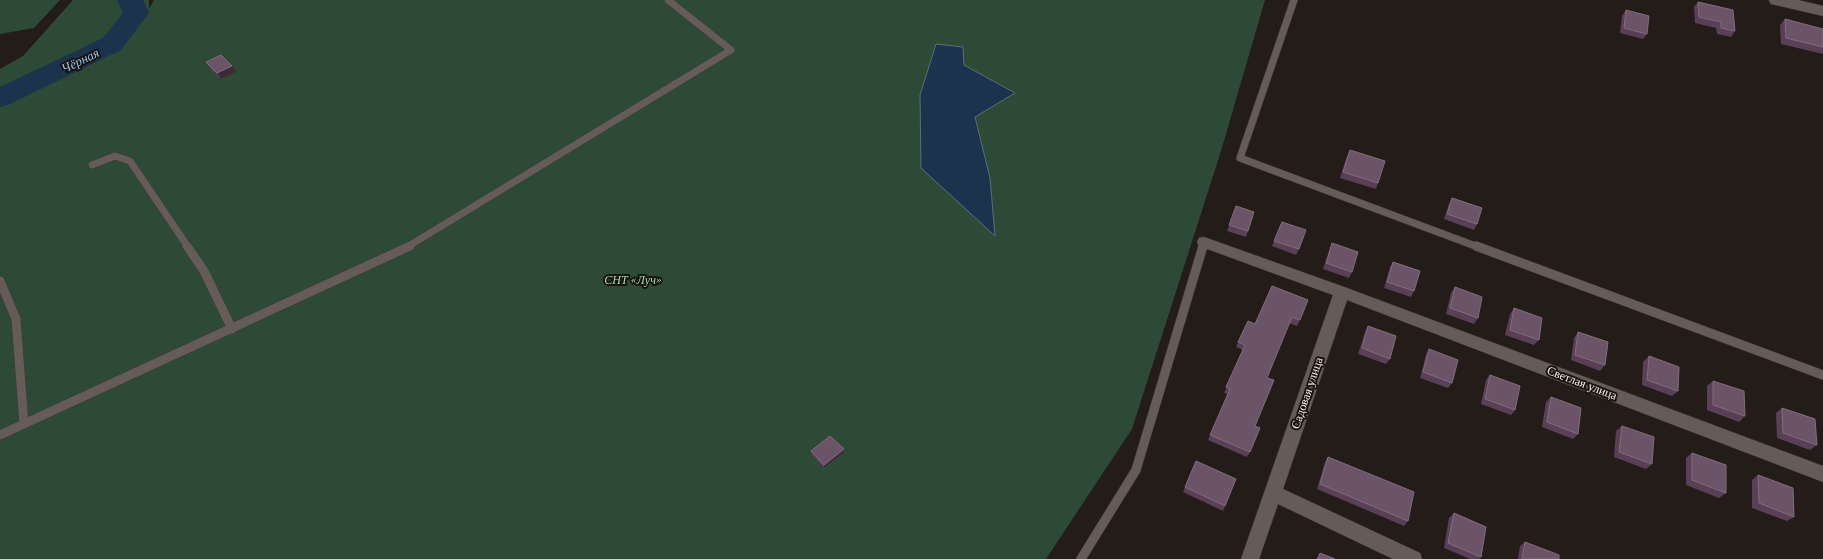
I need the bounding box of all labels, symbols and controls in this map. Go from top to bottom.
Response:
water label: Чёрная [58,44,102,77]
park label: СНТ «Луч» [604,272,662,287]
street label: Садовая улица [1287,354,1326,431]
street label: Светлая улица [1545,362,1620,403]

